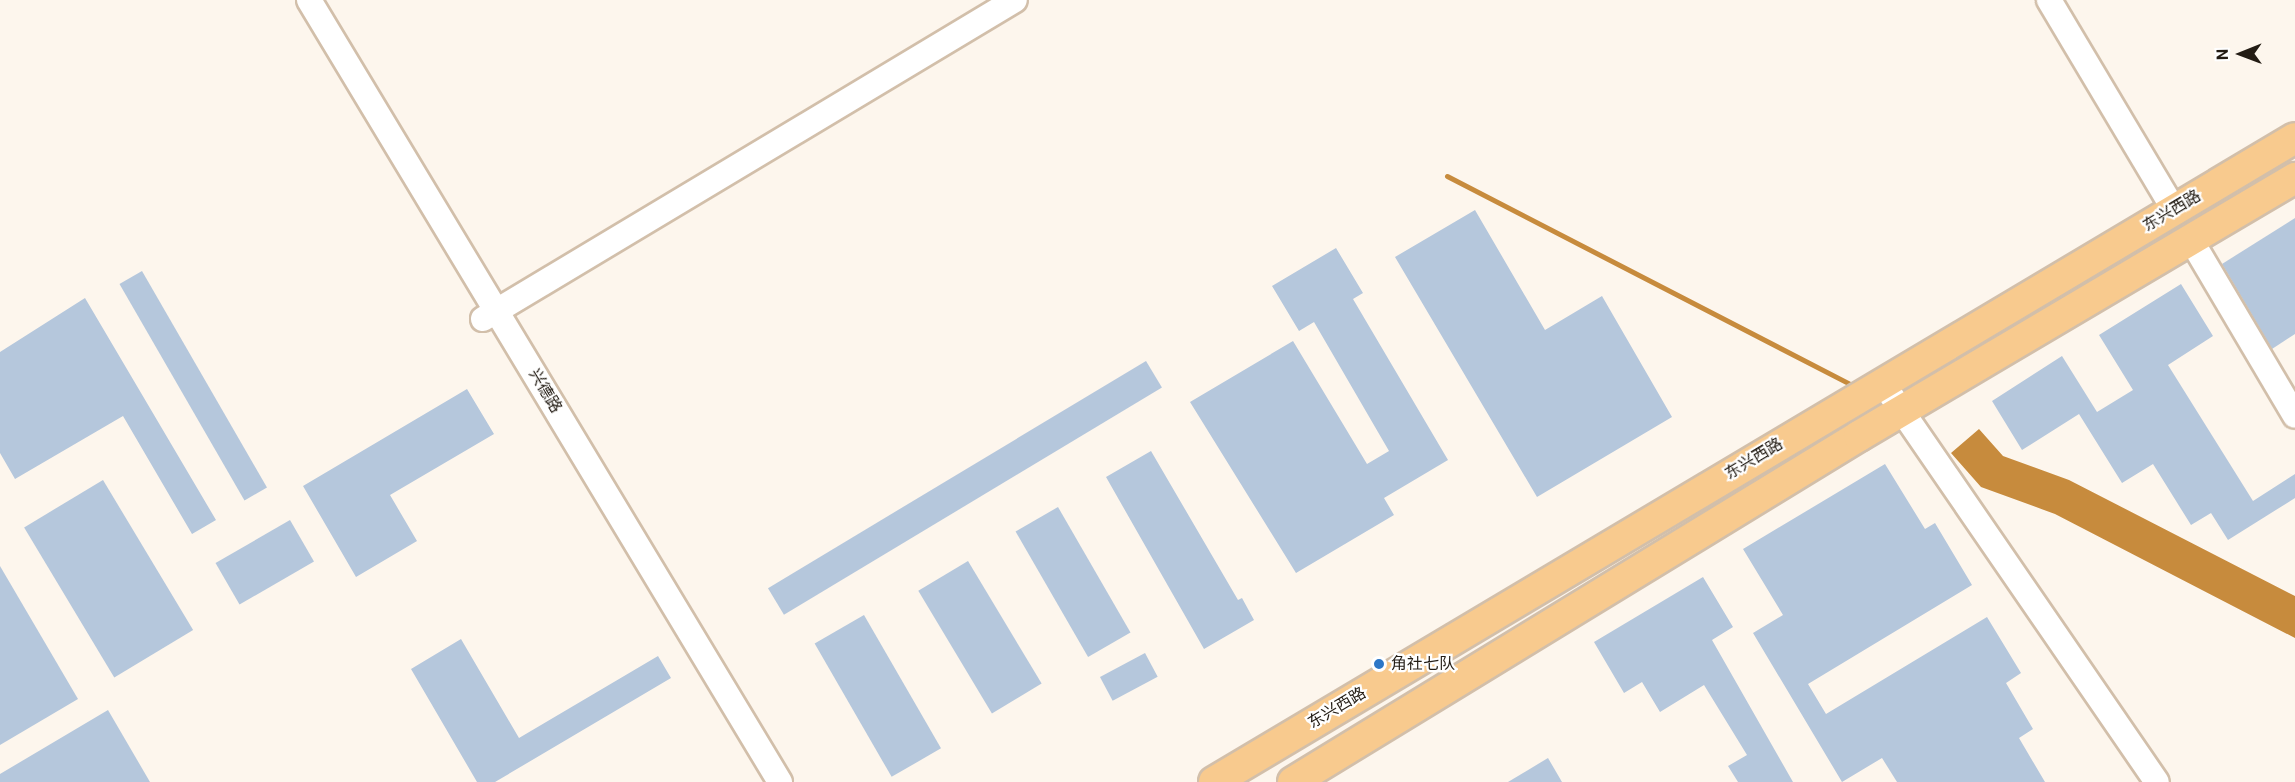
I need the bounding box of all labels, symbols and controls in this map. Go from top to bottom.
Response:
north arrow [2211,24,2271,84]
text: N [2213,49,2232,60]
street label: 东兴西路 [2140,186,2204,236]
street label: 兴德路 [524,365,566,417]
street label: 东兴西路 [1722,434,1786,484]
place label: 角社七队 [1391,654,1455,674]
marker: 角社七队 [1372,657,1386,671]
street label: 东兴西路 [1305,683,1369,733]

